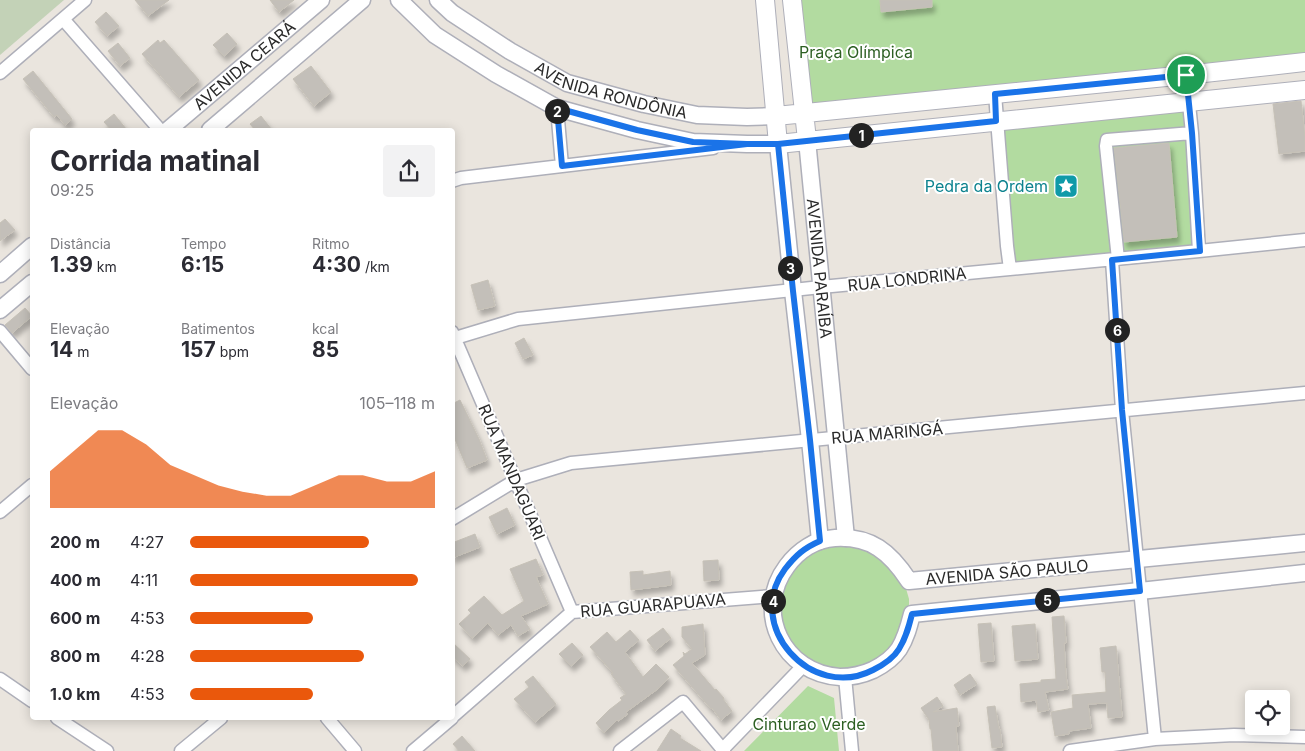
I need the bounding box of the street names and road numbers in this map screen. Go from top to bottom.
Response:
street label: AVENIDA CEARÁ [189,16,299,114]
street label: AVENIDA RONDÔNIA [531,57,689,123]
street label: AVENIDA PARAÍBA [803,197,836,339]
street label: RUA LONDRINA [847,263,967,295]
street label: RUA MANDAGUARI [474,401,550,543]
street label: RUA MARINGÁ [830,418,944,448]
street label: AVENIDA SÃO PAULO [925,555,1089,589]
street label: RUA GUARAPUAVA [579,589,727,621]

